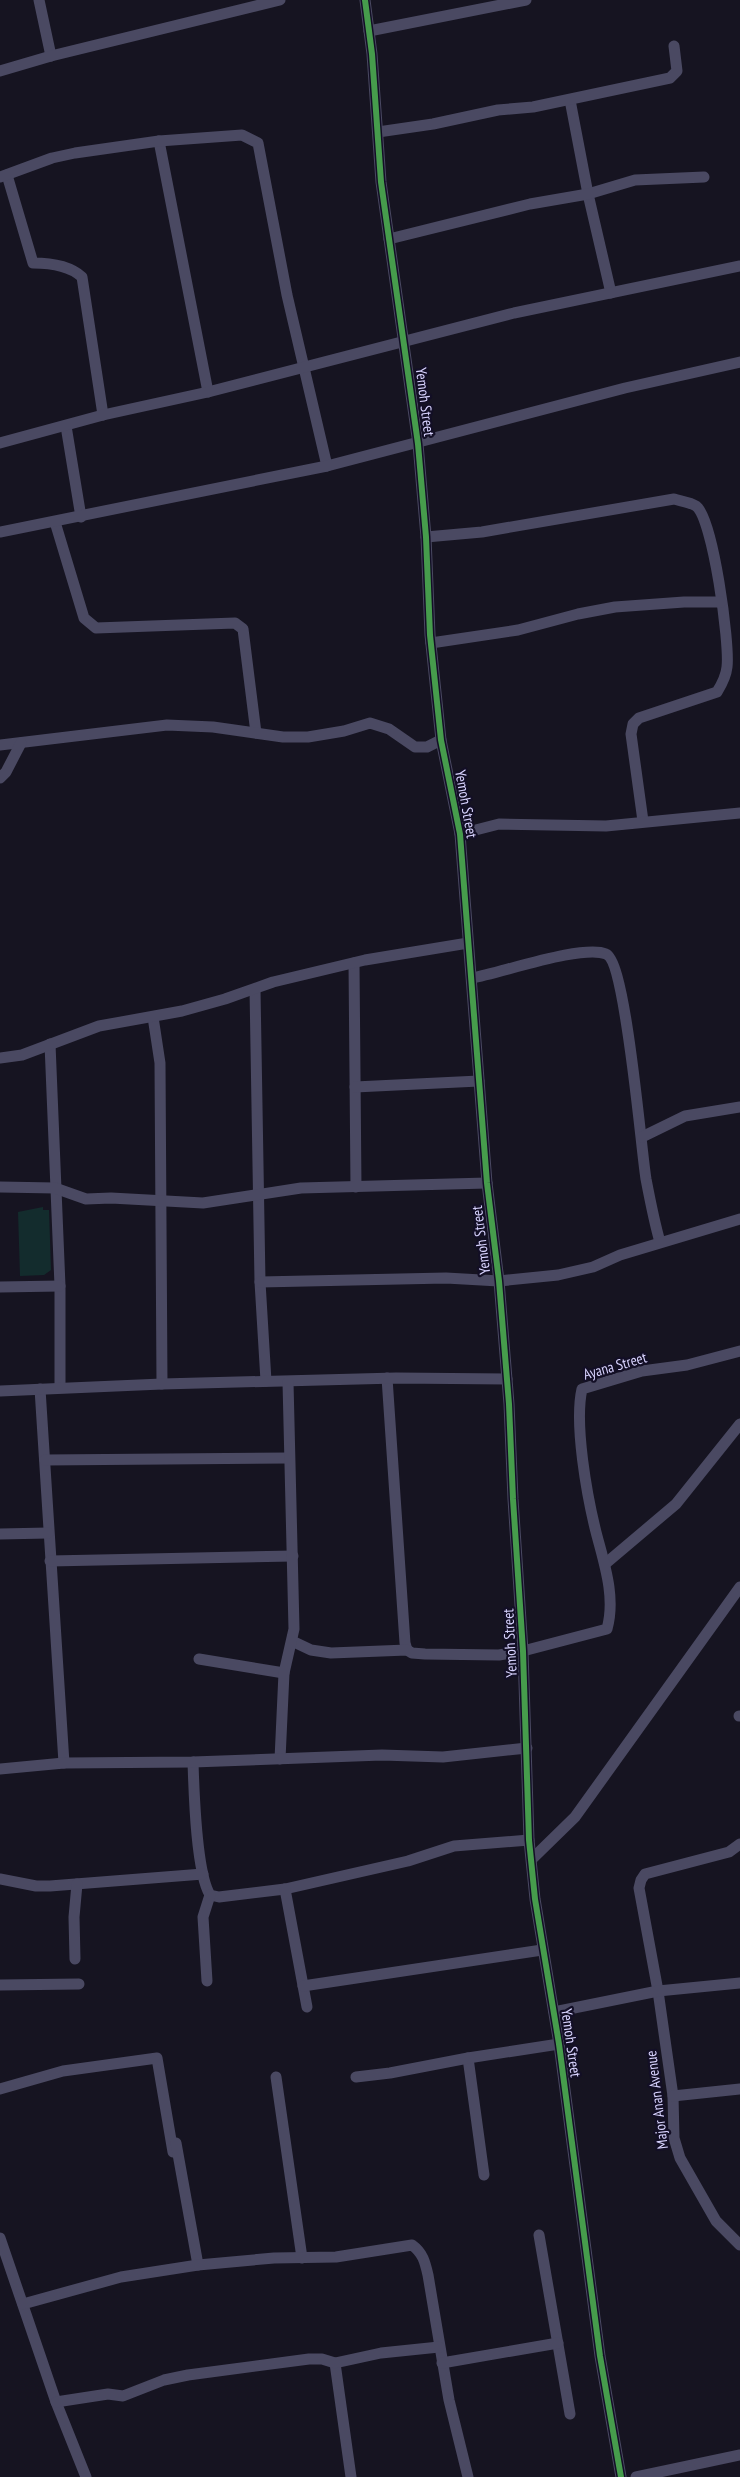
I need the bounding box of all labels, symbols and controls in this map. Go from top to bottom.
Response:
street label: Yemoh Street [412,367,439,437]
street label: Yemoh Street [451,768,482,840]
street label: Yemoh Street [467,1205,494,1275]
street label: Ayana Street [581,1347,649,1384]
street label: Yemoh Street [498,1608,521,1678]
street label: Yemoh Street [557,2007,586,2078]
street label: Major Anan Avenue [641,2050,672,2150]

